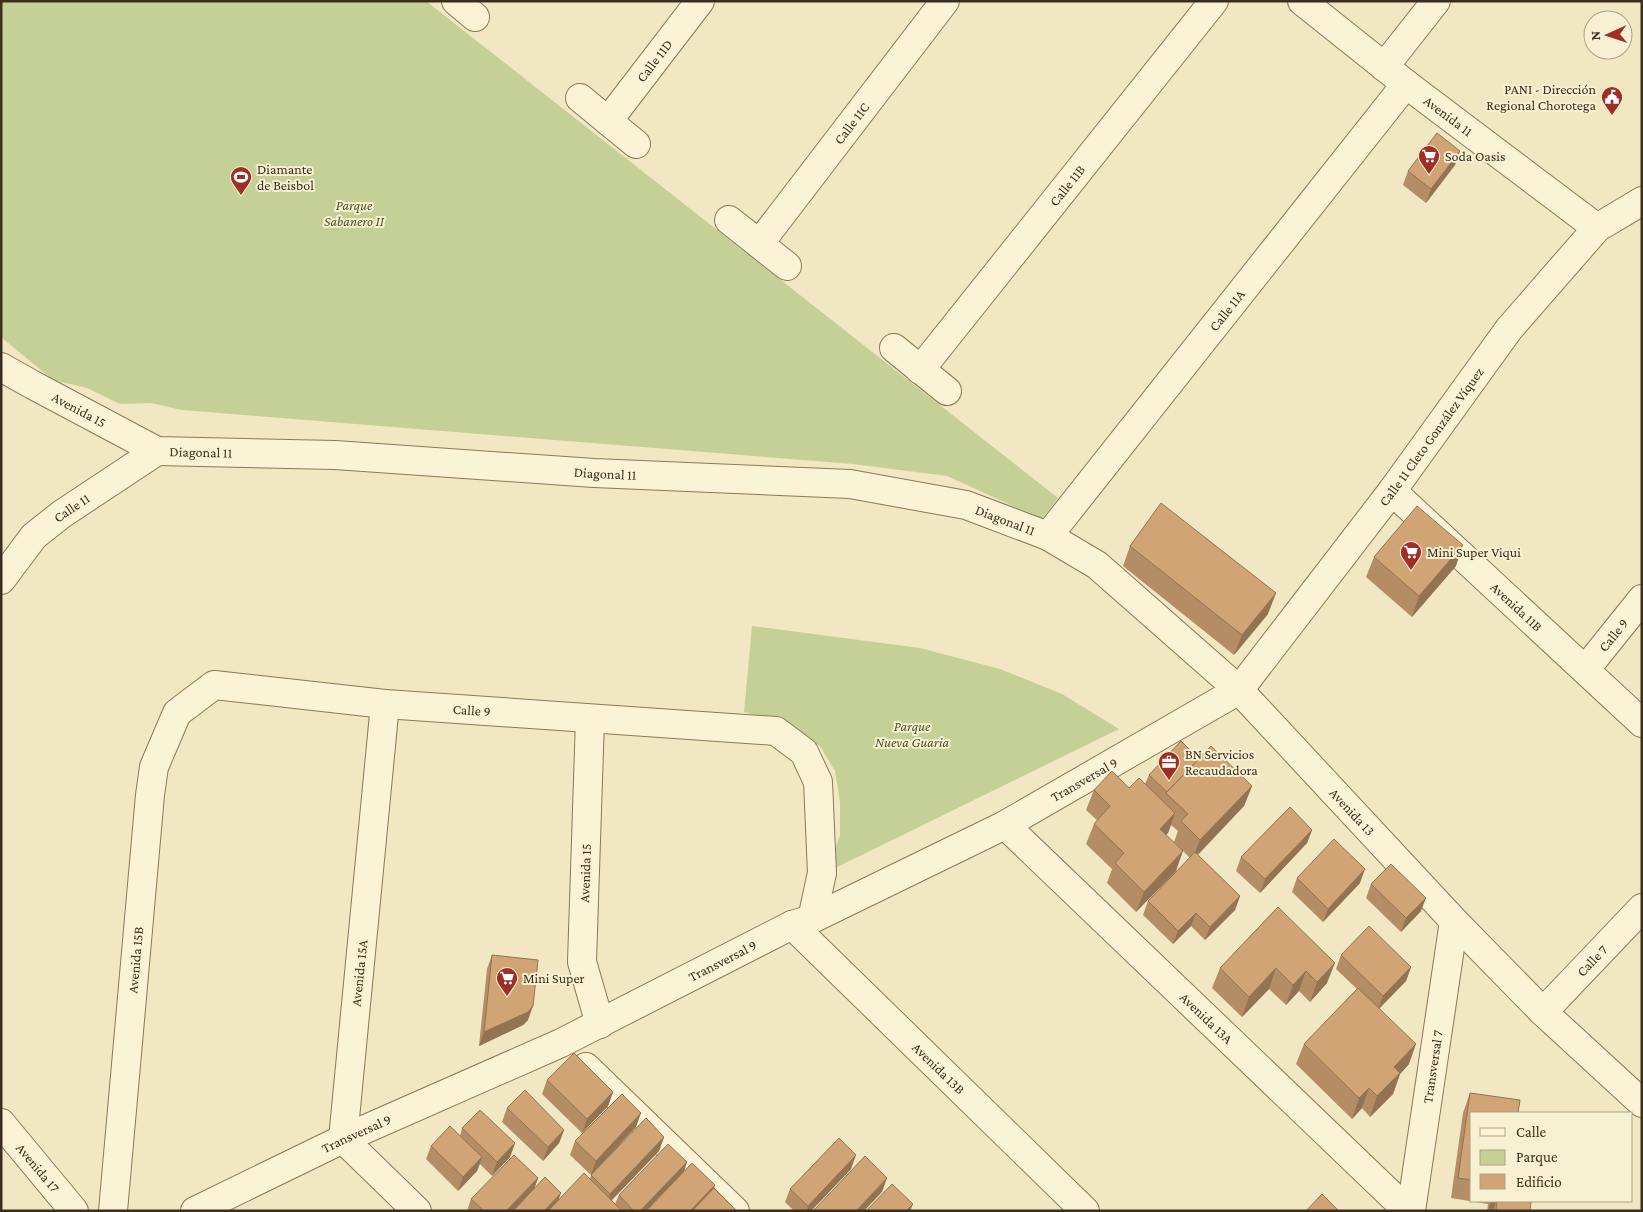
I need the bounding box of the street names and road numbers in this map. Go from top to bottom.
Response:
street label: Calle 11D [633,36,676,85]
street label: Avenida 11 [1421,92,1476,140]
street label: Calle 11C [830,99,872,147]
street label: Calle 11B [1046,161,1088,209]
street label: Calle 11A [1206,286,1248,334]
street label: Calle 11 Cleto González Víquez [1376,364,1487,509]
street label: Avenida 15 [49,389,109,431]
street label: Diagonal 11 [169,443,233,461]
street label: Diagonal 11 [573,464,637,483]
street label: Calle 11 [50,490,93,526]
street label: Diagonal 11 [973,501,1038,539]
street label: Avenida 11B [1487,579,1546,635]
street label: Calle 9 [1595,615,1631,655]
street label: Calle 9 [452,701,491,719]
street label: Transversal 9 [1048,754,1120,805]
street label: Avenida 13 [1326,785,1378,839]
street label: Avenida 15 [576,843,594,903]
street label: Avenida 15B [124,926,146,994]
street label: Transversal 9 [686,936,759,985]
street label: Avenida 15A [348,939,370,1007]
street label: Calle 7 [1573,941,1611,980]
street label: Avenida 13A [1177,989,1236,1047]
street label: Transversal 7 [1419,1028,1446,1104]
street label: Avenida 13B [909,1039,968,1097]
street label: Transversal 9 [319,1111,394,1156]
street label: Avenida 17 [13,1140,63,1196]

